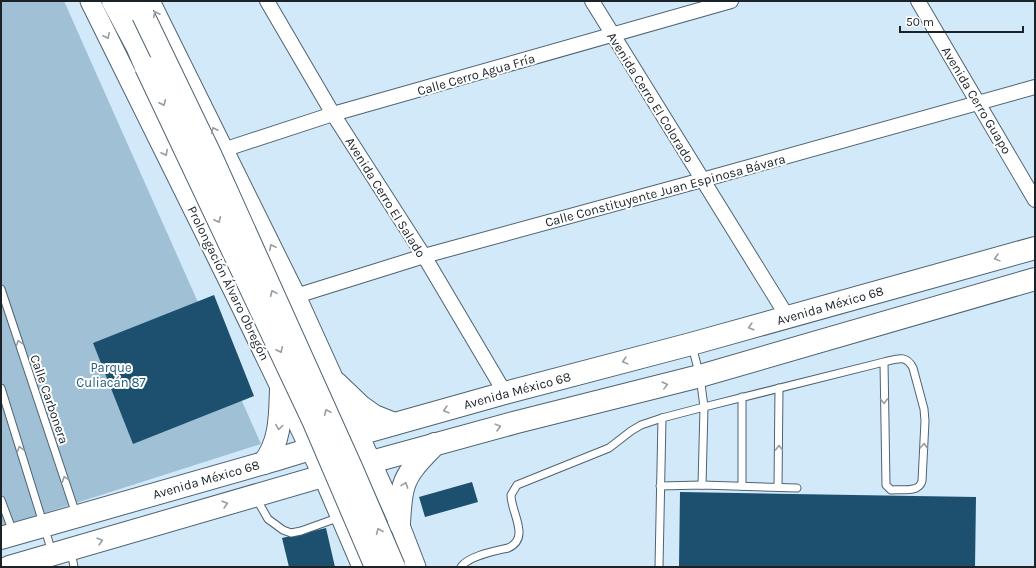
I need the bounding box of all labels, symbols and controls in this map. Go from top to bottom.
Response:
scale bar [900,8,1023,34]
one-way arrow [153,10,161,18]
text: 50 m [906,15,934,29]
street label: Avenida Cerro El Colorado [604,29,697,165]
one-way arrow [103,32,110,39]
street label: Avenida Cerro Guapo [939,44,1015,157]
street label: Calle Cerro Agua Fría [415,50,537,98]
one-way arrow [158,98,166,106]
one-way arrow [211,127,218,135]
street label: Avenida Cerro El Salado [342,134,429,260]
one-way arrow [160,149,167,156]
street label: Calle Constituyente Juan Espinosa Bávara [543,151,787,230]
street label: Prolongación Álvaro Obregón [185,203,274,363]
one-way arrow [213,216,221,224]
one-way arrow [269,243,277,251]
one-way arrow [994,253,1001,262]
street label: Avenida México 68 [775,283,885,328]
one-way arrow [270,290,278,298]
one-way arrow [748,322,755,331]
one-way arrow [15,339,24,346]
one-way arrow [275,346,283,354]
street label: Calle Carbonera [27,353,72,446]
one-way arrow [622,356,629,365]
park label: Parque Culiacán 87 [76,360,146,390]
street label: Avenida México 68 [462,369,572,412]
one-way arrow [661,381,668,390]
one-way arrow [880,398,888,404]
one-way arrow [443,405,450,414]
one-way arrow [323,408,331,415]
one-way arrow [494,423,501,432]
one-way arrow [275,424,284,431]
one-way arrow [919,443,928,449]
one-way arrow [16,445,25,452]
one-way arrow [775,445,783,451]
street label: Avenida México 68 [151,457,261,502]
one-way arrow [61,476,69,483]
one-way arrow [401,481,409,488]
one-way arrow [221,500,228,509]
one-way arrow [376,527,384,535]
one-way arrow [96,537,103,546]

